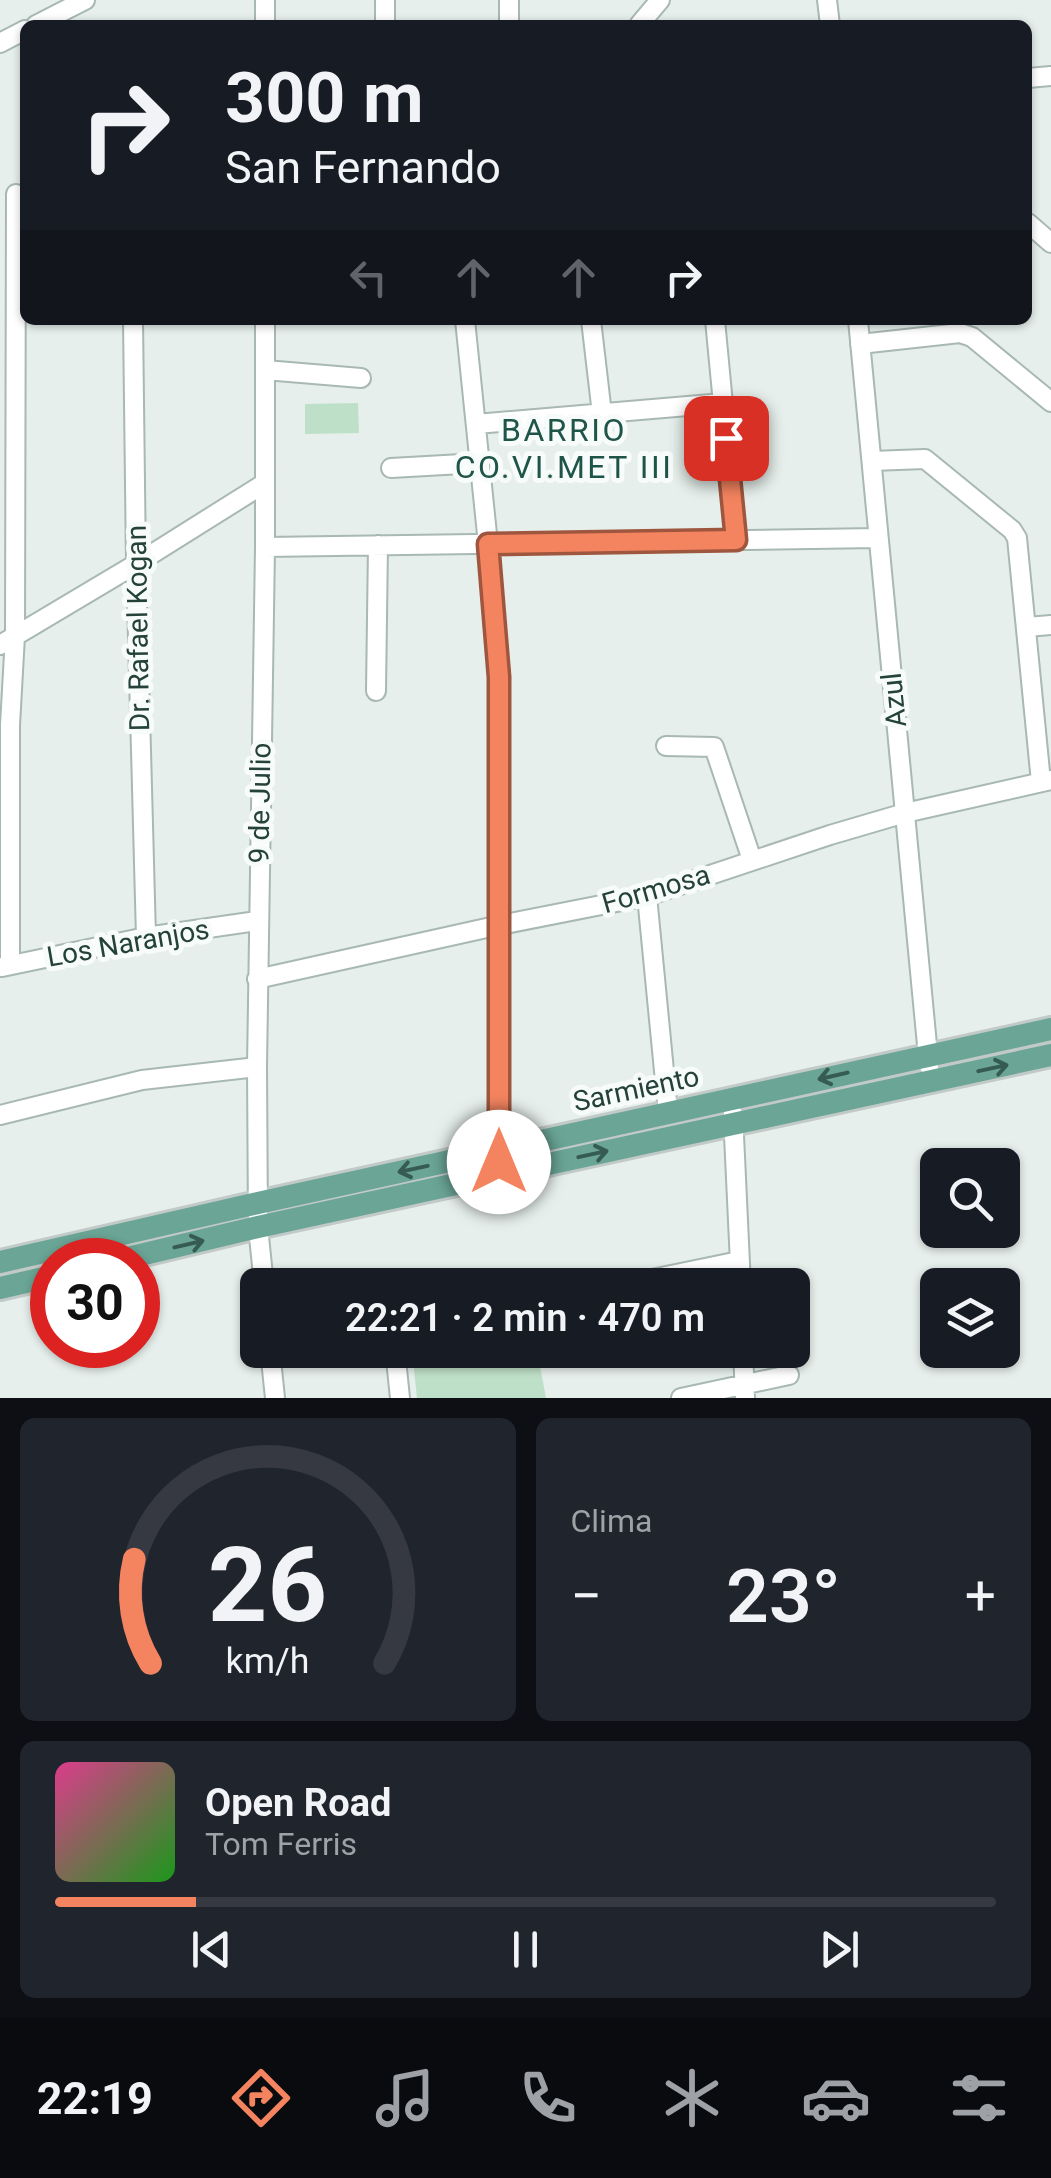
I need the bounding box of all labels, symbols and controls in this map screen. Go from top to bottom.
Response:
text: 300 m [225,57,424,139]
icon: right [60,60,190,190]
text: San Fernando [225,141,501,194]
icon: left [341,250,396,305]
icon: ahead [446,250,501,305]
icon: ahead [551,250,606,305]
icon: right [656,250,711,305]
pin [684,396,769,481]
district label: BARRIO CO.VI.MET III [455,411,673,486]
icon: arrive [699,411,754,466]
street label: Dr. Rafael Kogan [120,525,156,731]
street label: Azul [875,671,913,729]
street label: 9 de Julio [242,742,278,864]
street label: Formosa [598,858,714,920]
street label: Los Naranjos [44,912,212,974]
one-way arrow [976,1057,1008,1076]
street label: Sarmiento [570,1060,702,1118]
one-way arrow [818,1068,850,1086]
position arrow [447,1110,551,1214]
one-way arrow [576,1144,608,1162]
map controls [920,1148,1020,1368]
button: search [920,1148,1020,1248]
one-way arrow [398,1160,430,1179]
one-way arrow [172,1234,204,1252]
speed limit sign: 30 [30,1238,160,1368]
button: layers [920,1268,1020,1368]
text: 22:21 · 2 min · 470 m [345,1296,705,1340]
text: Clima [571,1502,652,1540]
text: 26 [208,1525,327,1646]
text: 23° [726,1552,841,1640]
text: − [571,1564,602,1628]
text: + [965,1564,996,1628]
text: km/h [226,1640,310,1682]
text: Open Road [205,1781,391,1825]
text: Tom Ferris [205,1825,357,1863]
icon: previous [184,1922,239,1977]
icon: pause [498,1922,553,1977]
icon: next [812,1922,867,1977]
icon: directions [226,2063,296,2133]
icon: music [370,2063,440,2133]
icon: phone [513,2063,583,2133]
icon: climate [657,2063,727,2133]
icon: car [801,2063,871,2133]
icon: filters [944,2063,1014,2133]
text: 22:19 [37,2072,153,2125]

